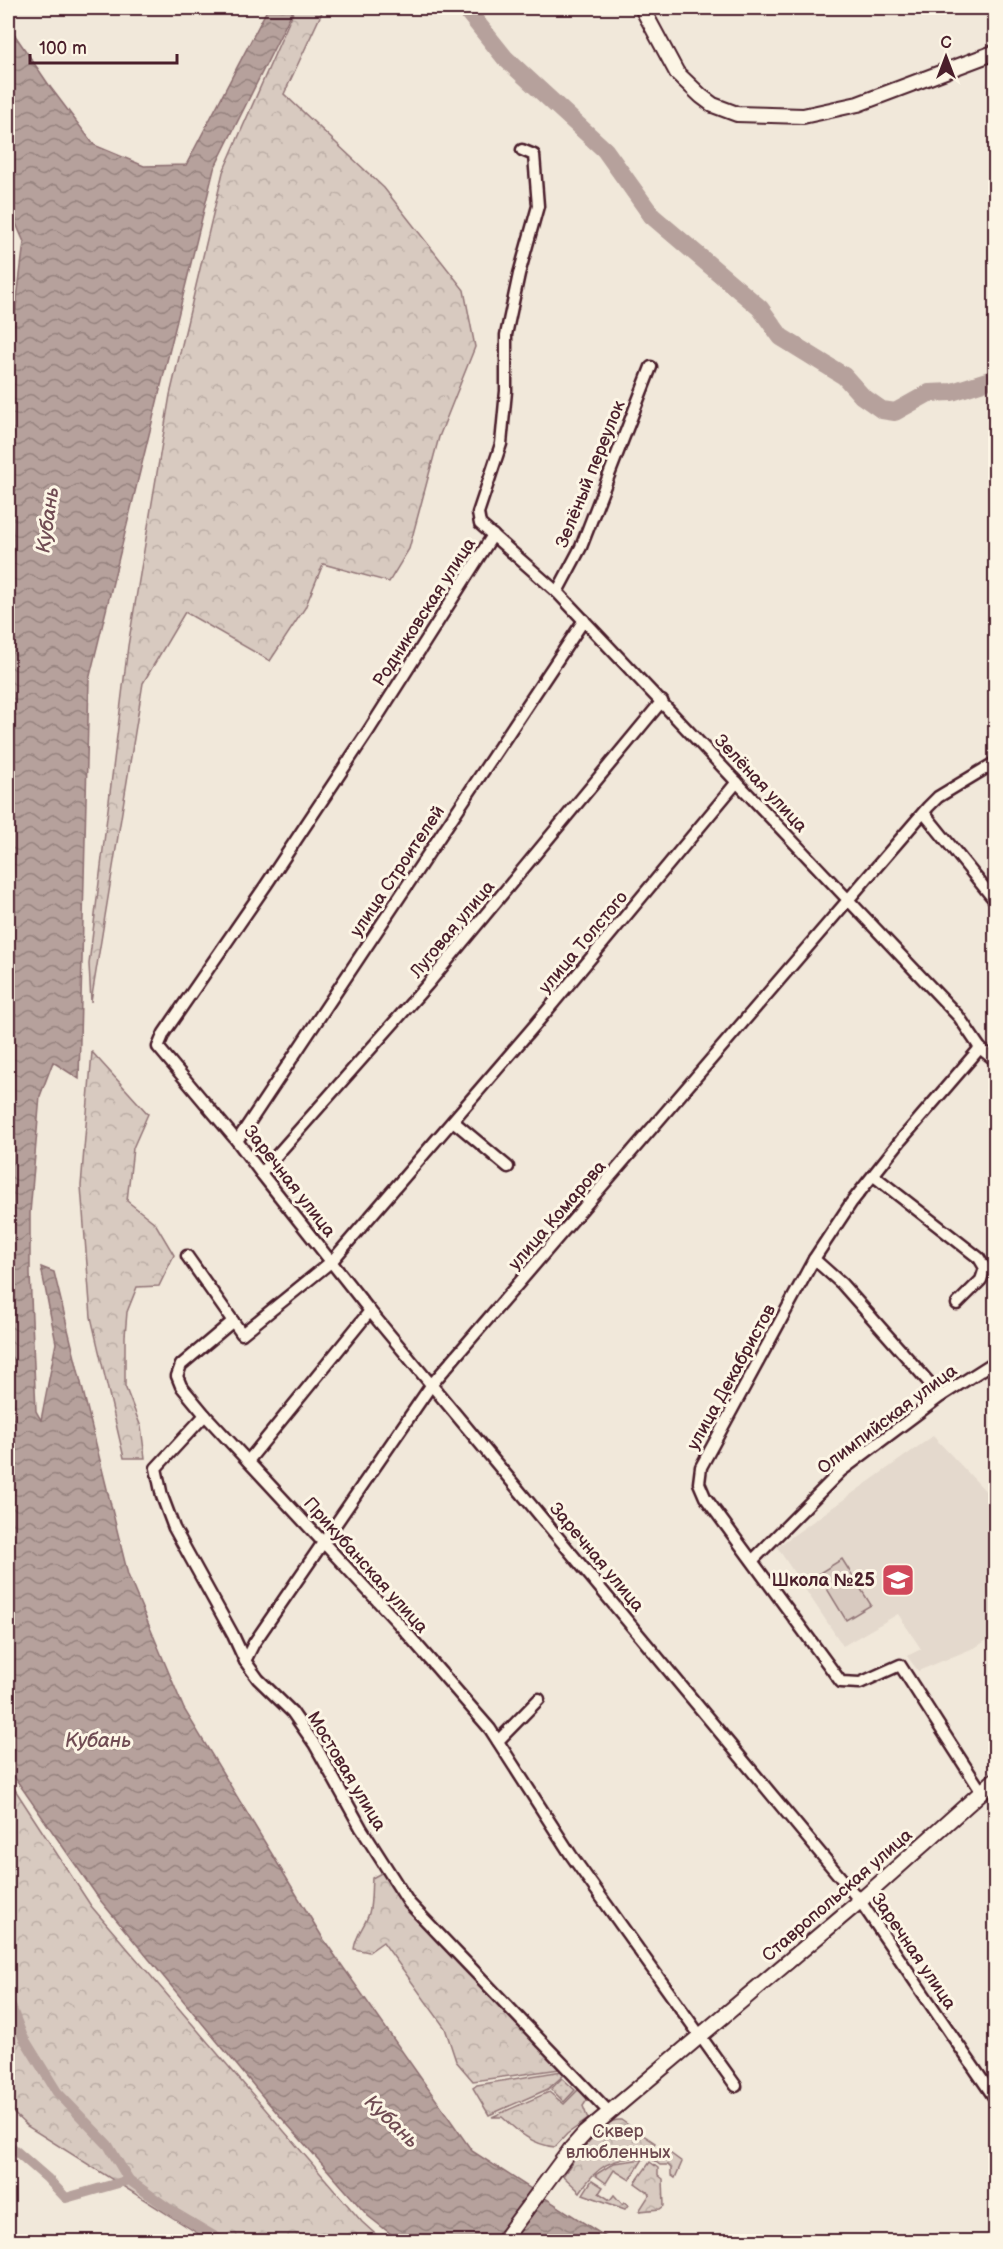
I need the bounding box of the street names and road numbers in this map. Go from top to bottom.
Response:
street label: Зелёный переулок [551,397,630,551]
street label: Родниковская улица [369,534,481,691]
street label: Зелёная улица [710,730,812,837]
street label: улица Строителей [346,802,449,941]
street label: Луговая улица [405,876,499,983]
street label: улица Толстого [535,887,632,998]
street label: Заречная улица [239,1121,340,1242]
street label: улица Комарова [504,1156,611,1274]
street label: улица Декабристов [683,1300,780,1454]
street label: Олимпийская улица [813,1360,961,1479]
street label: Прикубанская улица [299,1493,432,1638]
street label: Заречная улица [545,1498,649,1616]
street label: Мостовая улица [303,1708,391,1835]
street label: Ставропольская улица [758,1824,917,1966]
street label: Заречная улица [867,1889,961,2014]

